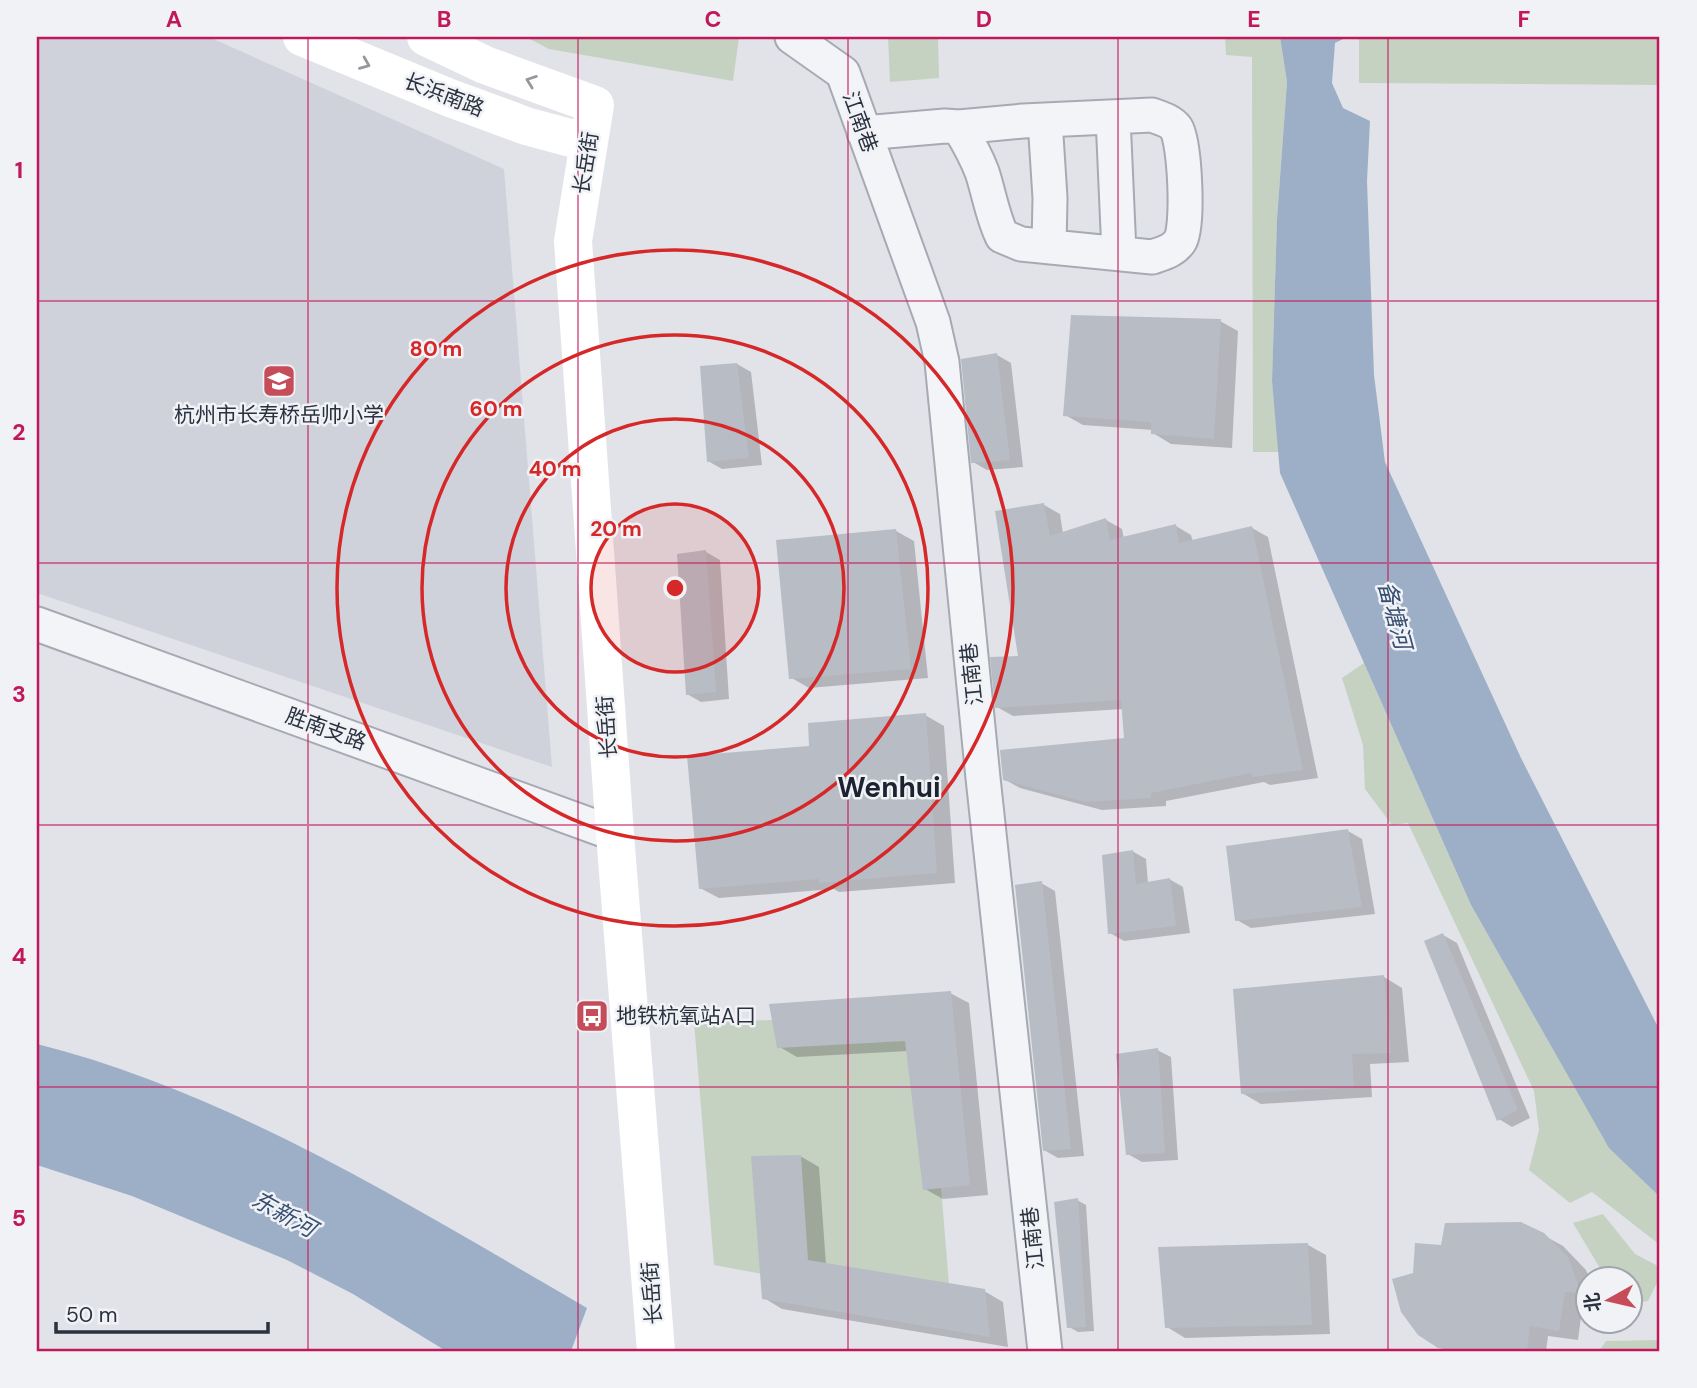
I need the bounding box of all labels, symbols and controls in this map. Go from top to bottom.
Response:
text: A [166,4,182,34]
text: B [437,4,451,34]
text: C [705,4,721,34]
text: D [976,4,992,34]
text: E [1247,4,1261,34]
text: F [1518,4,1531,34]
one-way arrow [358,55,370,69]
street label: 长浜南路 [400,67,488,123]
one-way arrow [525,75,537,89]
street label: 江南巷 [836,88,884,156]
street label: 长岳街 [567,130,605,196]
text: 1 [15,155,23,185]
text: 80 m [410,335,462,363]
school or university icon: 杭州市长寿桥岳帅小学 [260,362,298,400]
text: 60 m [470,395,522,423]
place label: 杭州市长寿桥岳帅小学 [174,401,384,429]
text: 2 [12,417,26,447]
text: 40 m [528,455,582,483]
text: 20 m [590,515,642,543]
centre of rings [663,576,687,600]
water label: 备塘河 [1372,578,1419,656]
street label: 江南巷 [955,641,989,707]
text: 3 [12,679,26,709]
street label: 长岳街 [591,695,623,759]
street label: 胜南支路 [282,701,370,757]
district label: Wenhui [837,769,941,806]
text: 4 [12,941,27,971]
bus stop icon: 地铁杭氧站A口 [573,997,611,1035]
place label: 地铁杭氧站A口 [616,1002,756,1030]
water label: 东新河 [247,1184,325,1246]
text: 5 [12,1203,26,1233]
street label: 江南巷 [1016,1205,1050,1271]
street label: 长岳街 [636,1261,668,1325]
north arrow [1574,1266,1644,1336]
scale bar [56,1290,268,1334]
text: 北 [1579,1291,1606,1313]
text: 50 m [66,1301,117,1329]

